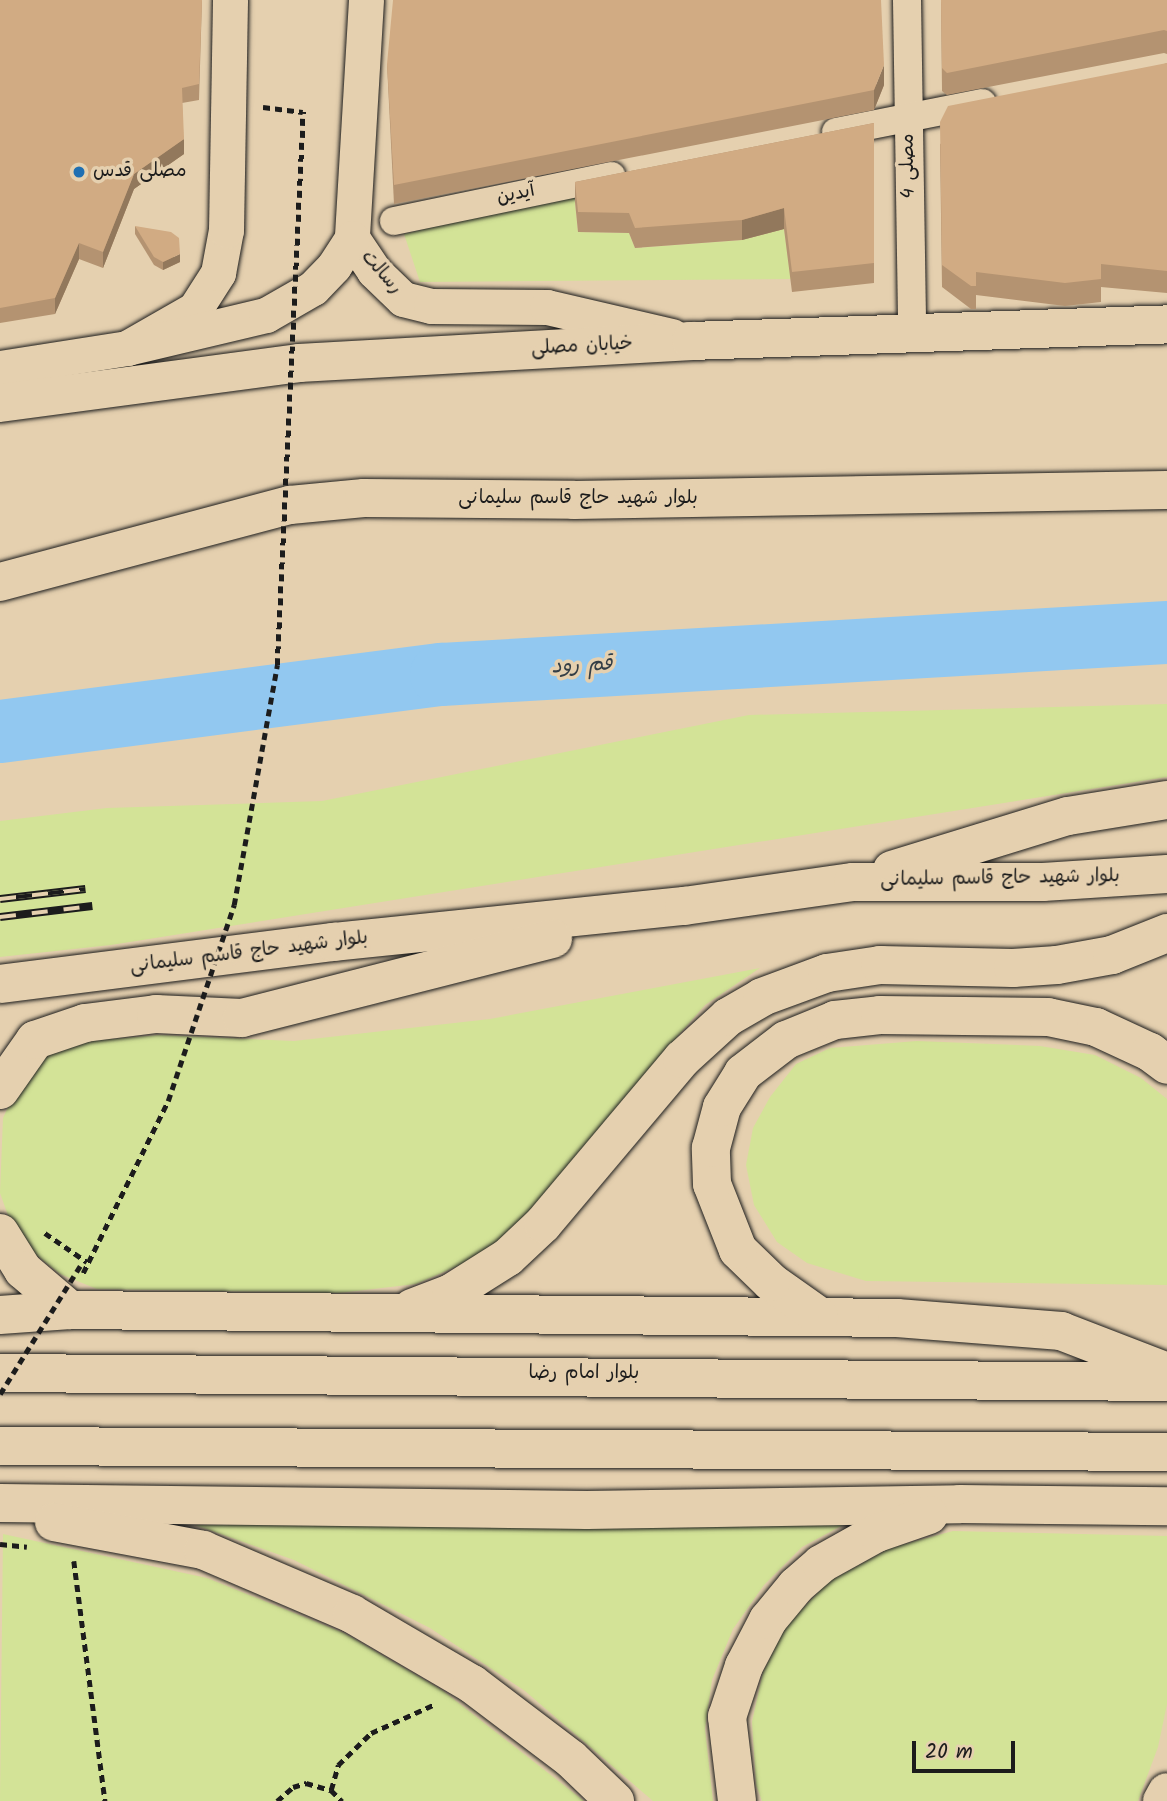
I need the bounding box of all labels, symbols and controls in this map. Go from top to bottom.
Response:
street label: مصلی 4 [897,133,921,199]
place label: مصلی قدس [93,161,187,183]
marker: مصلی قدس [71,164,87,180]
street label: آیدین [495,180,537,210]
street label: رسالت [355,246,407,300]
street label: خیابان مصلی [531,333,633,361]
street label: بلوار شهید حاج قاسم سلیمانی [458,488,698,510]
water label: قم رود [551,652,613,680]
street label: بلوار شهید حاج قاسم سلیمانی [880,866,1120,892]
street label: بلوار شهید حاج قاسم سلیمانی [129,927,369,979]
street label: بلوار امام رضا [529,1363,639,1385]
scale bar [915,1728,1018,1772]
text: 20 m [925,1736,973,1769]

